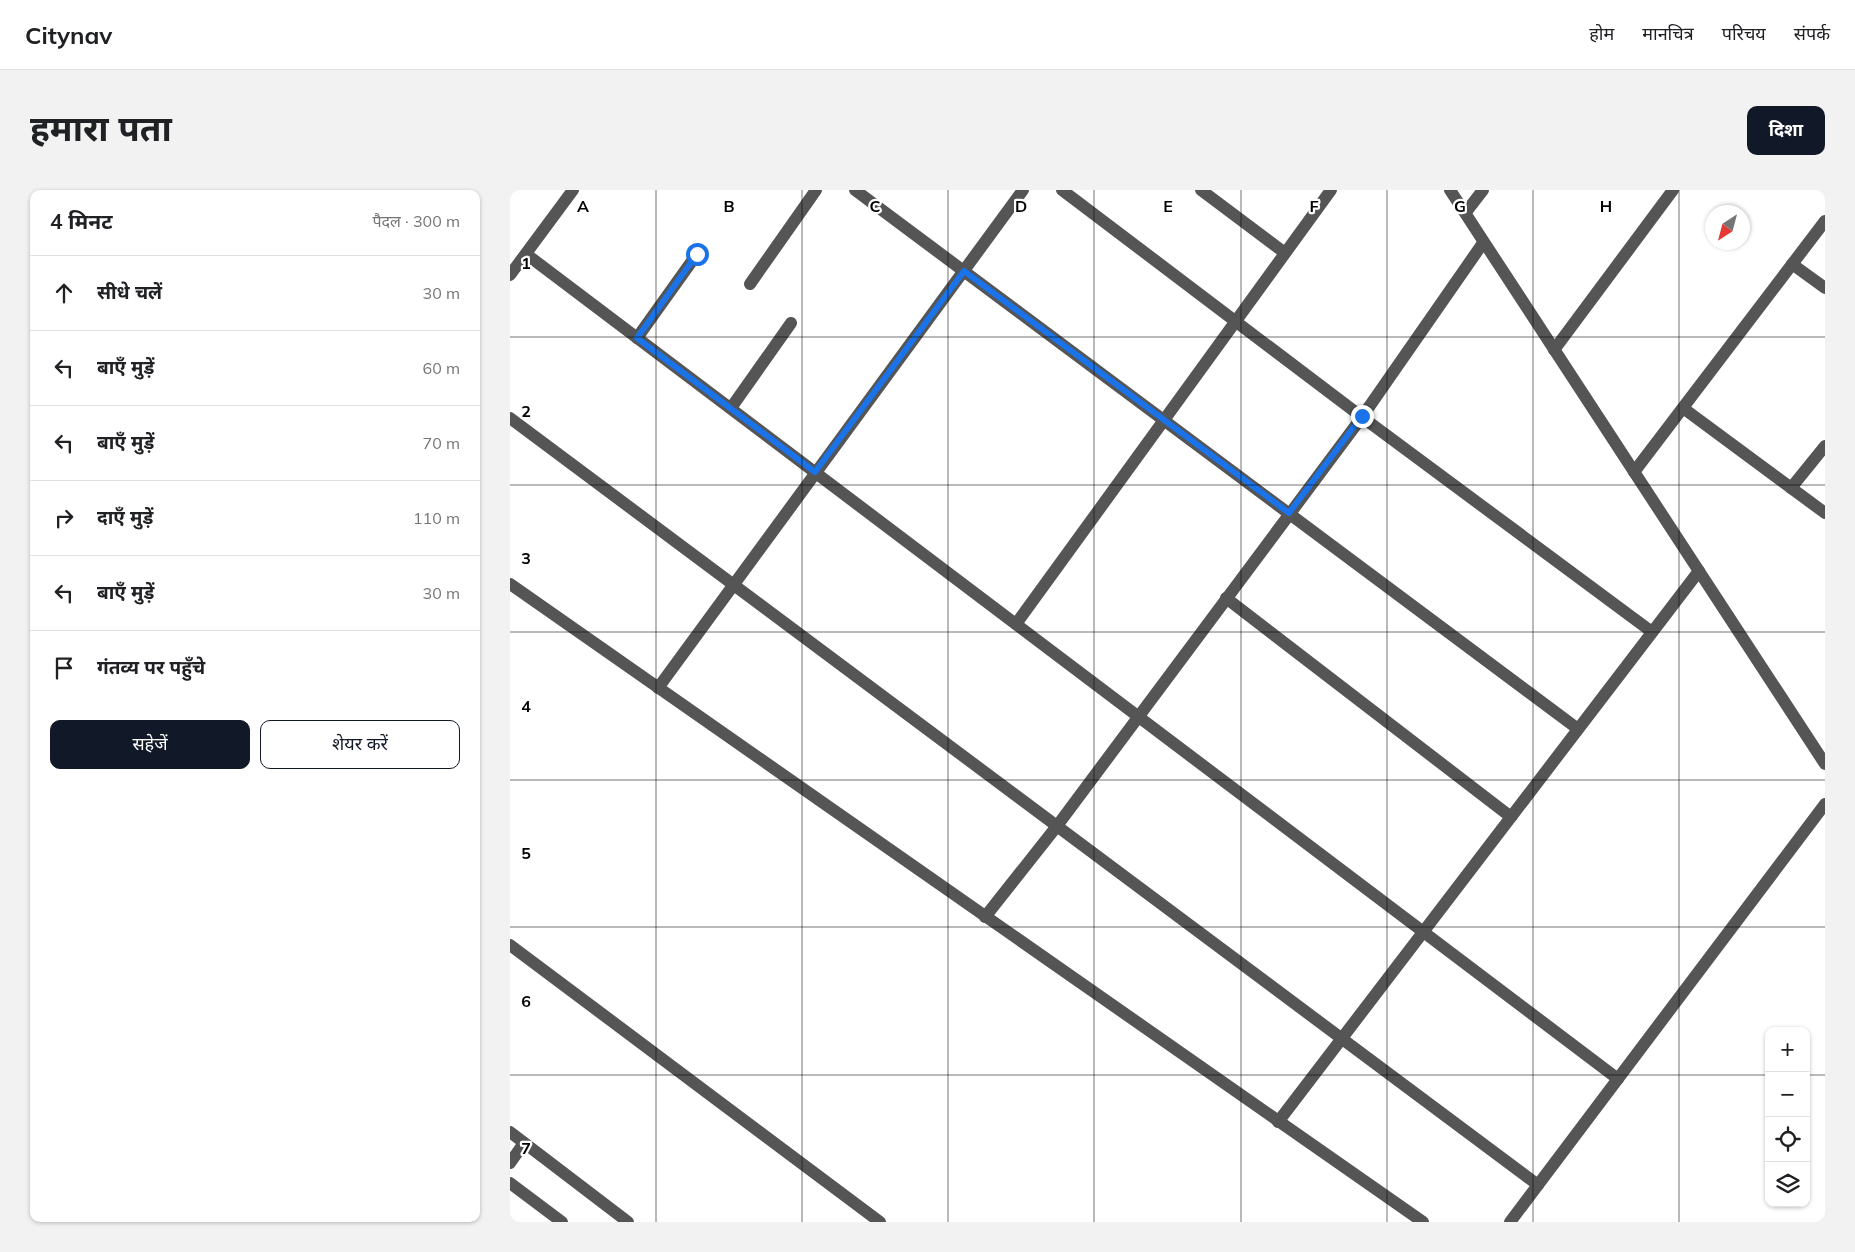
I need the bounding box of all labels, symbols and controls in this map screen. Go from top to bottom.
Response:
text: Citynav [25,20,112,50]
text: होम [1589,22,1614,45]
text: मानचित्र [1642,22,1694,45]
text: परिचय [1722,22,1766,45]
text: संपर्क [1794,22,1830,45]
text: हमारा पता [30,106,172,150]
button: दिशा [1747,106,1825,155]
text: A [577,196,589,216]
text: B [723,196,735,216]
text: C [870,196,881,216]
text: D [1015,196,1027,216]
text: E [1163,196,1173,216]
text: F [1309,196,1319,216]
text: G [1454,196,1466,216]
text: H [1600,196,1612,216]
north arrow [1705,205,1750,250]
text: 4 मिनट [50,208,112,234]
text: पैदल · 300 m [372,211,460,231]
route start [686,243,709,266]
text: 1 [521,253,531,273]
icon: ahead [50,279,78,307]
text: सीधे चलें [97,280,162,304]
text: 30 m [423,283,460,303]
icon: left [50,354,78,382]
text: बाएँ मुड़ें [97,355,154,379]
text: 60 m [423,358,460,378]
text: 2 [521,401,531,421]
route end [1351,405,1374,428]
icon: left [50,429,78,457]
text: बाएँ मुड़ें [97,430,154,454]
text: 70 m [423,433,460,453]
icon: right [50,504,78,532]
text: दाएँ मुड़ें [97,505,153,529]
text: 110 m [413,508,460,528]
text: 3 [521,548,531,568]
icon: left [50,579,78,607]
text: बाएँ मुड़ें [97,580,154,604]
text: 30 m [423,583,460,603]
icon: arrive [50,654,78,682]
text: गंतव्य पर पहुँचे [97,655,205,679]
text: 4 [521,696,531,716]
button: सहेजें [50,720,250,769]
button: शेयर करें [260,720,460,769]
text: 5 [521,843,531,863]
text: 6 [521,991,531,1011]
map controls [1765,1027,1810,1207]
button: + [1765,1027,1810,1072]
button: − [1765,1072,1810,1117]
button: locate [1765,1117,1810,1162]
text: 7 [521,1138,531,1158]
button: layers [1765,1162,1810,1207]

